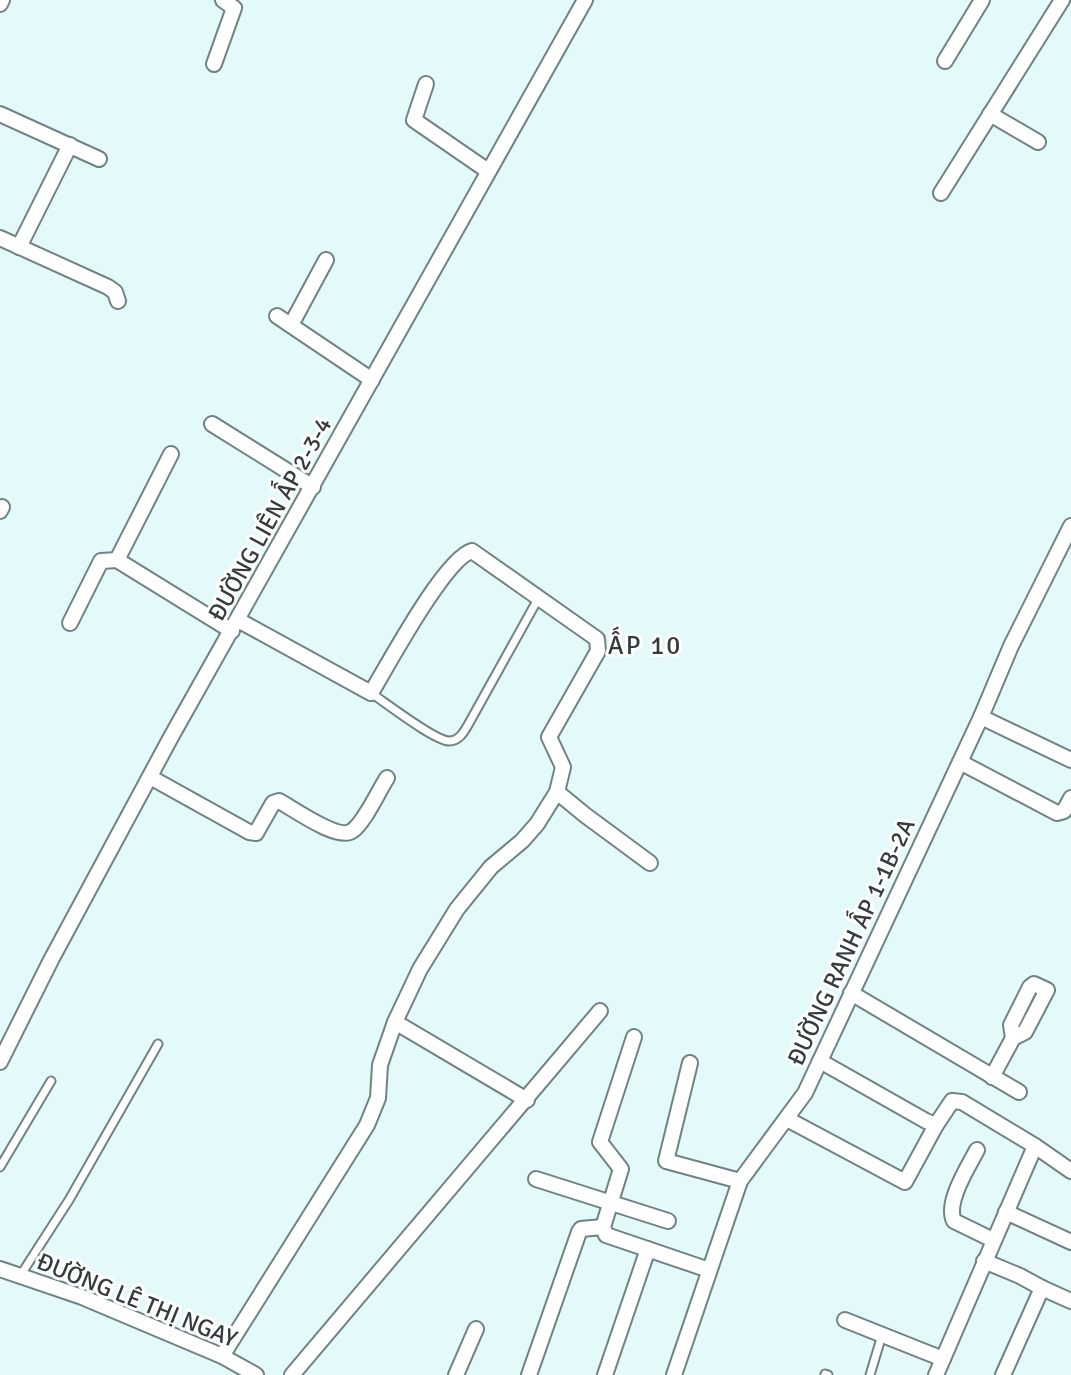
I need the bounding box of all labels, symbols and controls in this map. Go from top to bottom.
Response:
street label: ĐƯỜNG LIÊN ẤP 2-3-4 [199,410,339,626]
district label: ẤP 10 [608,626,682,662]
street label: ĐƯỜNG RANH ẤP 1-1B-2A [778,812,922,1070]
street label: ĐƯỜNG LÊ THỊ NGAY [32,1246,242,1354]

